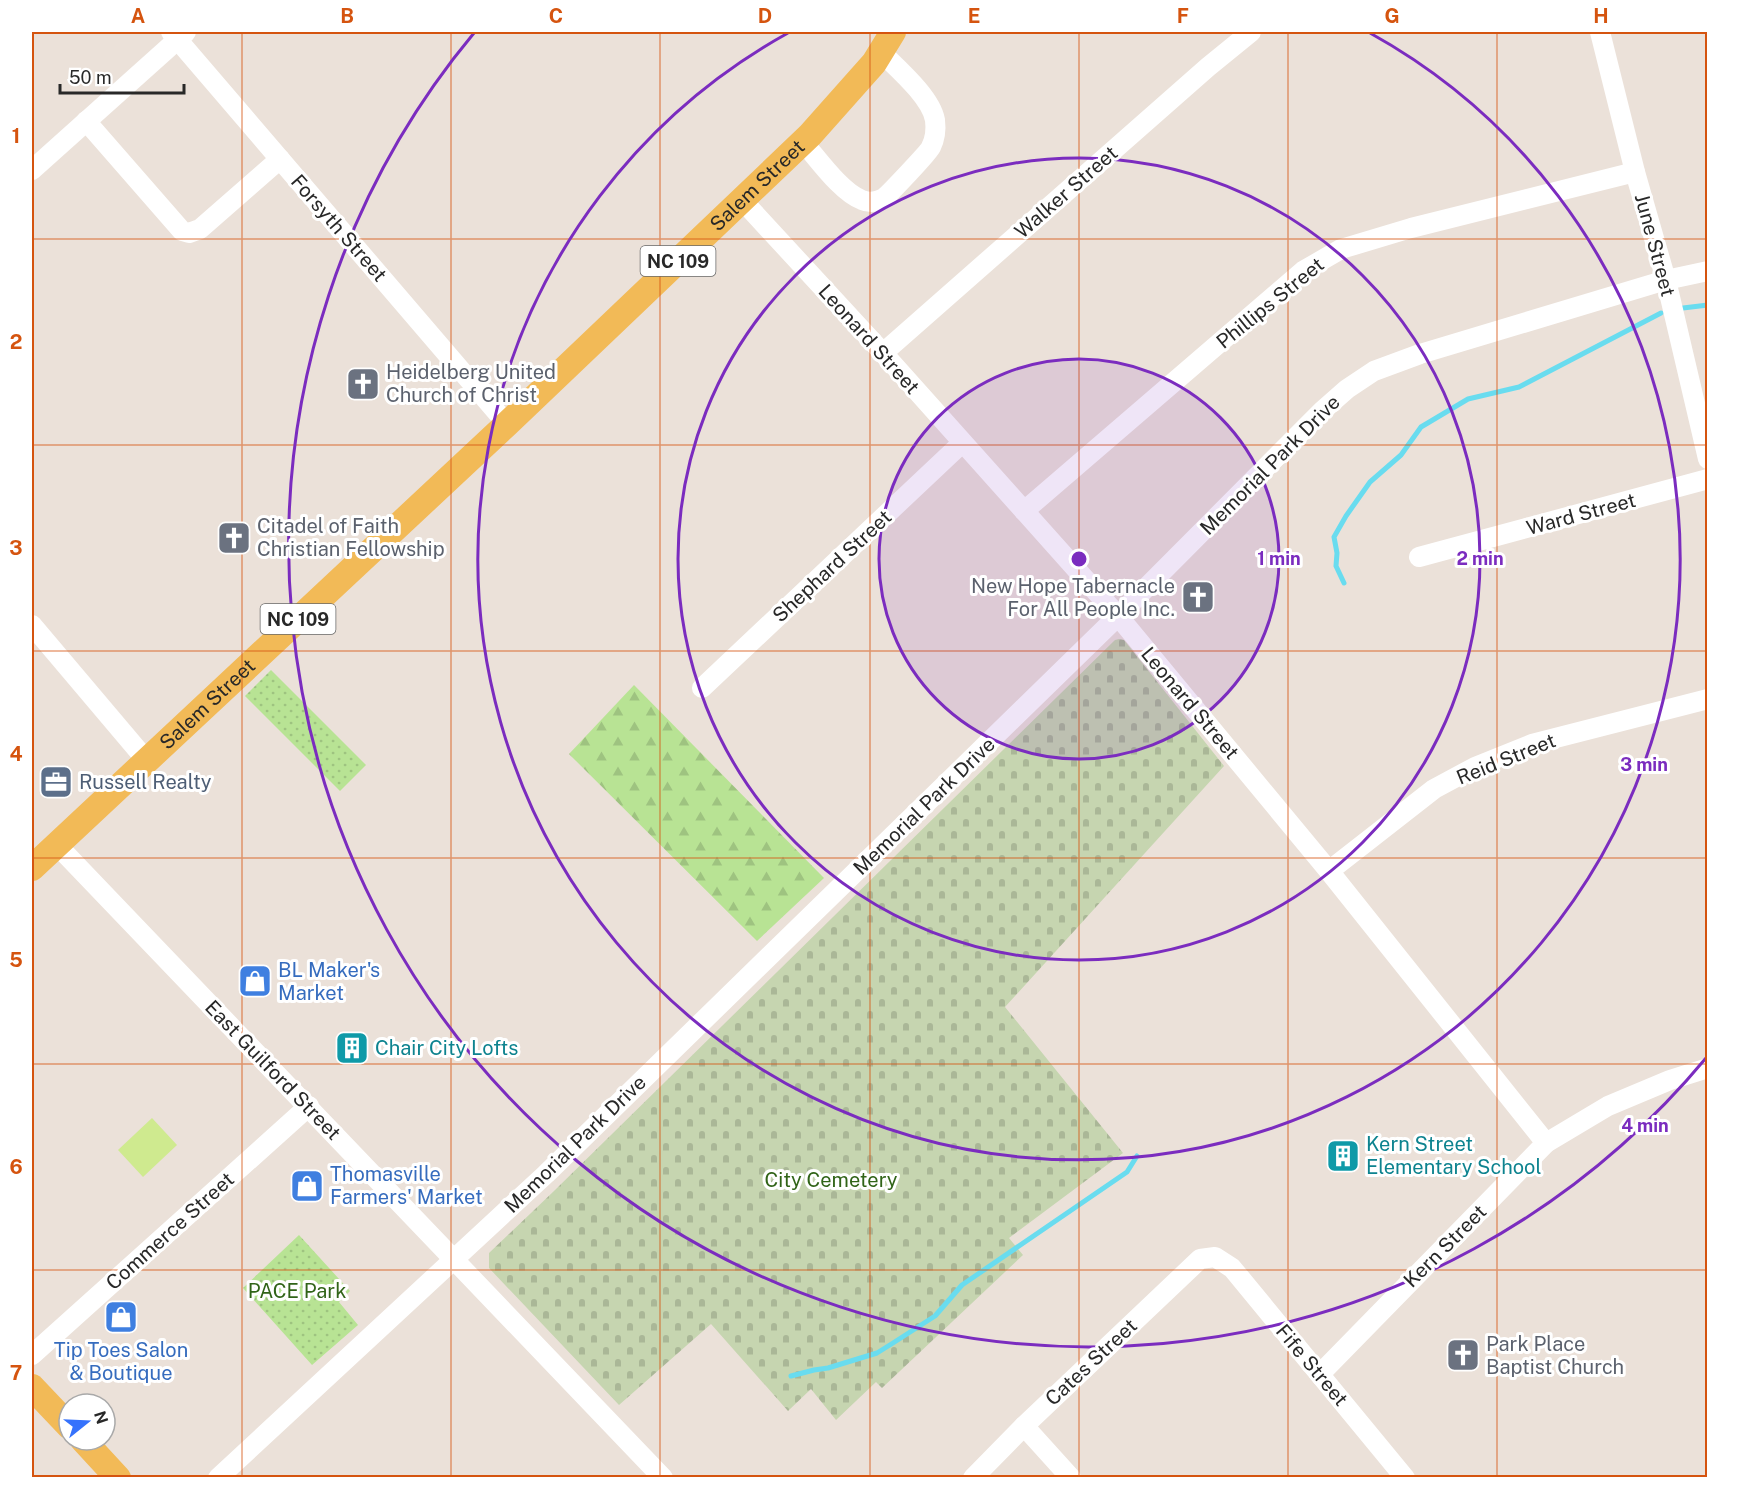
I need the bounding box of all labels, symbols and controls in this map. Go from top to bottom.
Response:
text: A [131,4,145,28]
text: B [340,4,354,28]
text: C [549,4,563,28]
text: D [758,4,772,28]
text: E [968,4,980,28]
text: F [1177,4,1189,28]
text: G [1384,4,1400,28]
text: H [1593,4,1609,28]
scale bar [60,57,184,95]
text: 50 m [69,67,112,88]
text: 1 [12,124,20,148]
street label: Salem Street [705,135,810,236]
street label: Walker Street [1010,141,1122,243]
street label: Forsyth Street [286,170,392,286]
street label: June Street [1630,191,1680,299]
road number: NC 109 [640,246,716,276]
street label: Phillips Street [1211,252,1329,354]
street label: Leonard Street [813,279,925,399]
text: 2 [10,330,22,354]
place label: Heidelberg United Church of Christ [386,360,556,407]
church icon: Heidelberg United Church of Christ [345,366,381,402]
street label: Memorial Park Drive [1195,390,1345,540]
street label: Ward Street [1524,488,1638,540]
street label: Shephard Street [768,505,896,627]
place label: Citadel of Faith Christian Fellowship [257,514,445,561]
church icon: Citadel of Faith Christian Fellowship [216,520,252,556]
text: 3 [9,536,23,560]
text: 1 min [1257,548,1301,569]
text: 2 min [1456,548,1504,569]
centre of rings [1069,549,1089,569]
place label: New Hope Tabernacle For All People Inc. [971,574,1175,621]
church icon: New Hope Tabernacle For All People Inc. [1180,579,1216,615]
road number: NC 109 [260,604,336,634]
street label: Leonard Street [1136,642,1244,764]
street label: Salem Street [155,654,260,755]
street label: Reid Street [1453,728,1559,790]
street label: Memorial Park Drive [848,732,1000,880]
text: 4 [9,742,23,766]
text: 3 min [1620,754,1668,775]
office icon: Russell Realty [38,764,74,800]
place label: Russell Realty [79,770,212,794]
text: 5 [9,948,23,972]
place label: BL Maker's Market [278,958,380,1005]
shop icon: BL Maker's Market [237,963,273,999]
street label: East Guilford Street [200,995,346,1145]
building icon: Chair City Lofts [334,1030,370,1066]
place label: Chair City Lofts [375,1036,518,1060]
street label: Memorial Park Drive [499,1070,651,1218]
text: 4 min [1621,1115,1669,1136]
place label: Kern Street Elementary School [1366,1132,1541,1179]
building icon: Kern Street Elementary School [1325,1138,1361,1174]
text: 6 [9,1155,23,1179]
place label: Thomasville Farmers' Market [330,1162,483,1209]
street label: Commerce Street [101,1167,239,1295]
shop icon: Thomasville Farmers' Market [289,1168,325,1204]
park label: City Cemetery [765,1168,898,1192]
street label: Kern Street [1399,1200,1491,1292]
park label: PACE Park [248,1279,346,1303]
shop icon: Tip Toes Salon & Boutique [103,1299,139,1335]
street label: Cates Street [1040,1314,1142,1410]
street label: Fife Street [1271,1319,1353,1411]
place label: Park Place Baptist Church [1486,1332,1624,1379]
church icon: Park Place Baptist Church [1445,1337,1481,1373]
place label: Tip Toes Salon & Boutique [54,1338,188,1385]
text: 7 [10,1361,22,1385]
north arrow [57,1392,117,1452]
text: N [90,1409,112,1426]

